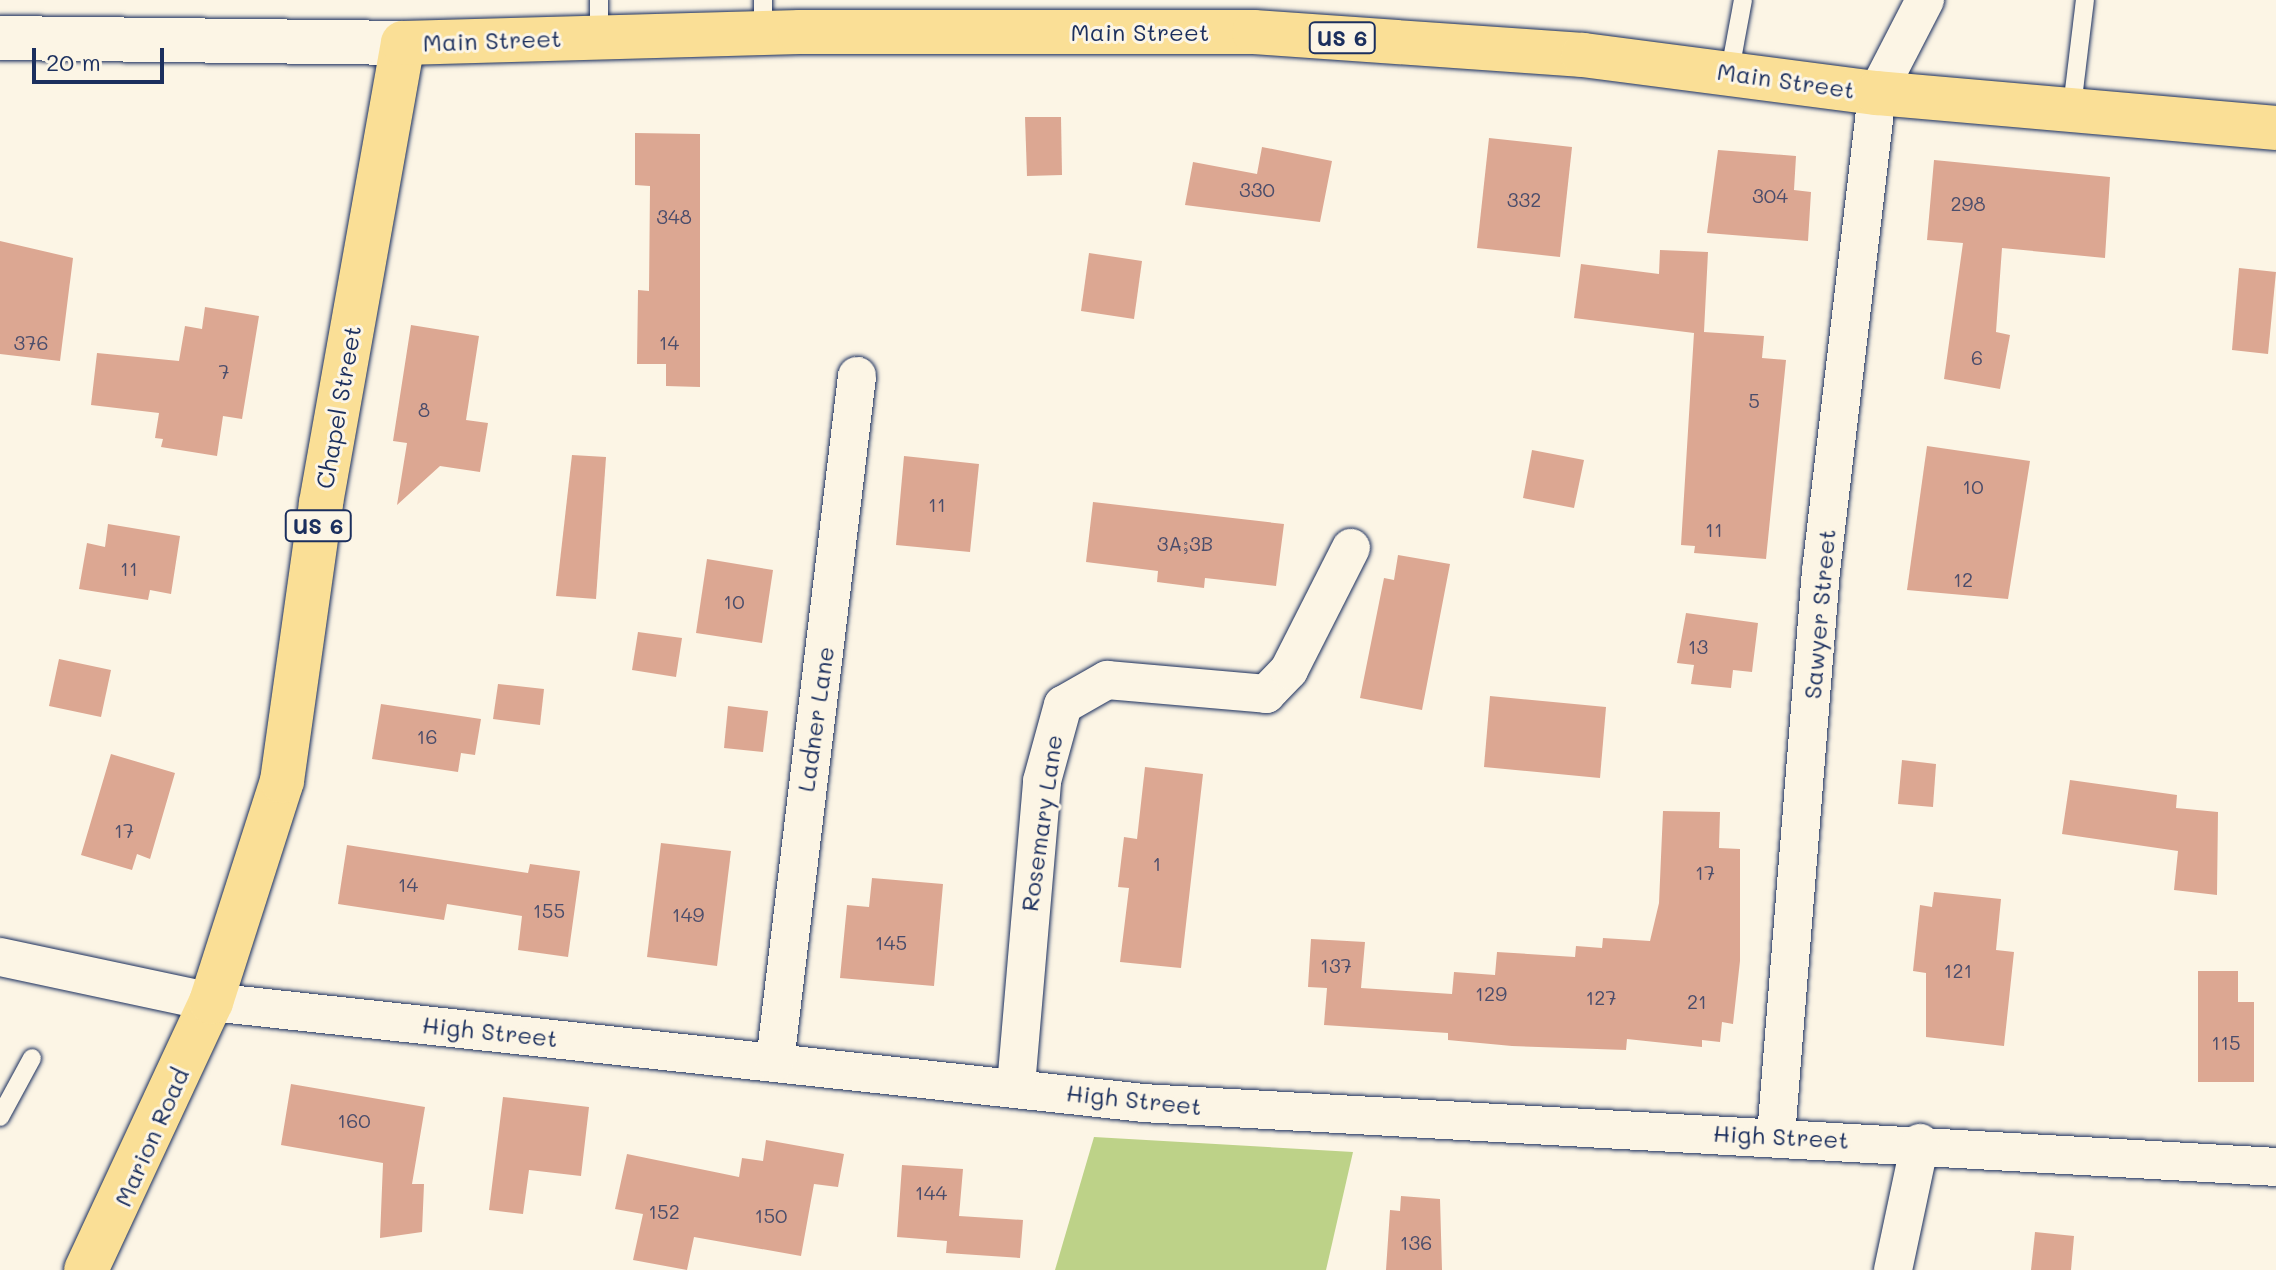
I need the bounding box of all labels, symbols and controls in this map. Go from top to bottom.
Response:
street label: Main Street [1071,18,1209,46]
road number: US 6 [1308,20,1376,56]
street label: Main Street [422,23,562,57]
scale bar [36,32,168,82]
text: 20 m [46,46,101,77]
street label: Main Street [1715,56,1857,104]
house number: 330 [1239,177,1275,201]
house number: 304 [1752,183,1788,207]
house number: 332 [1507,187,1541,211]
house number: 298 [1950,191,1986,215]
house number: 348 [656,204,692,228]
street label: Chapel Street [309,323,367,491]
house number: 376 [14,330,48,354]
house number: 14 [659,330,679,354]
house number: 6 [1971,345,1983,369]
house number: 7 [218,359,230,383]
house number: 5 [1748,388,1760,412]
house number: 8 [418,397,430,421]
house number: 10 [1962,474,1984,498]
house number: 11 [928,492,946,516]
road number: US 6 [284,508,352,544]
house number: 11 [1705,517,1723,541]
street label: Sawyer Street [1797,528,1841,700]
house number: 3A;3B [1157,531,1213,555]
house number: 11 [120,556,138,580]
house number: 12 [1953,567,1973,591]
house number: 10 [723,589,745,613]
house number: 13 [1688,634,1708,658]
street label: Ladner Lane [791,645,839,793]
house number: 16 [416,724,438,748]
street label: Rosemary Lane [1014,733,1068,913]
house number: 17 [114,818,134,842]
house number: 1 [1153,851,1161,875]
house number: 17 [1695,860,1715,884]
house number: 14 [398,872,418,896]
house number: 155 [533,898,565,922]
house number: 149 [672,902,704,926]
house number: 145 [875,930,907,954]
house number: 137 [1320,953,1352,977]
house number: 121 [1943,958,1973,982]
house number: 129 [1475,981,1507,1005]
house number: 127 [1585,985,1617,1009]
house number: 21 [1687,989,1707,1013]
street label: High Street [421,1010,559,1052]
house number: 115 [2211,1030,2241,1054]
street label: Marion Road [108,1063,194,1211]
street label: High Street [1065,1078,1203,1120]
house number: 160 [337,1108,371,1132]
street label: High Street [1712,1118,1850,1154]
house number: 144 [915,1180,947,1204]
house number: 152 [648,1199,680,1223]
house number: 150 [755,1203,787,1227]
house number: 136 [1400,1230,1432,1254]

